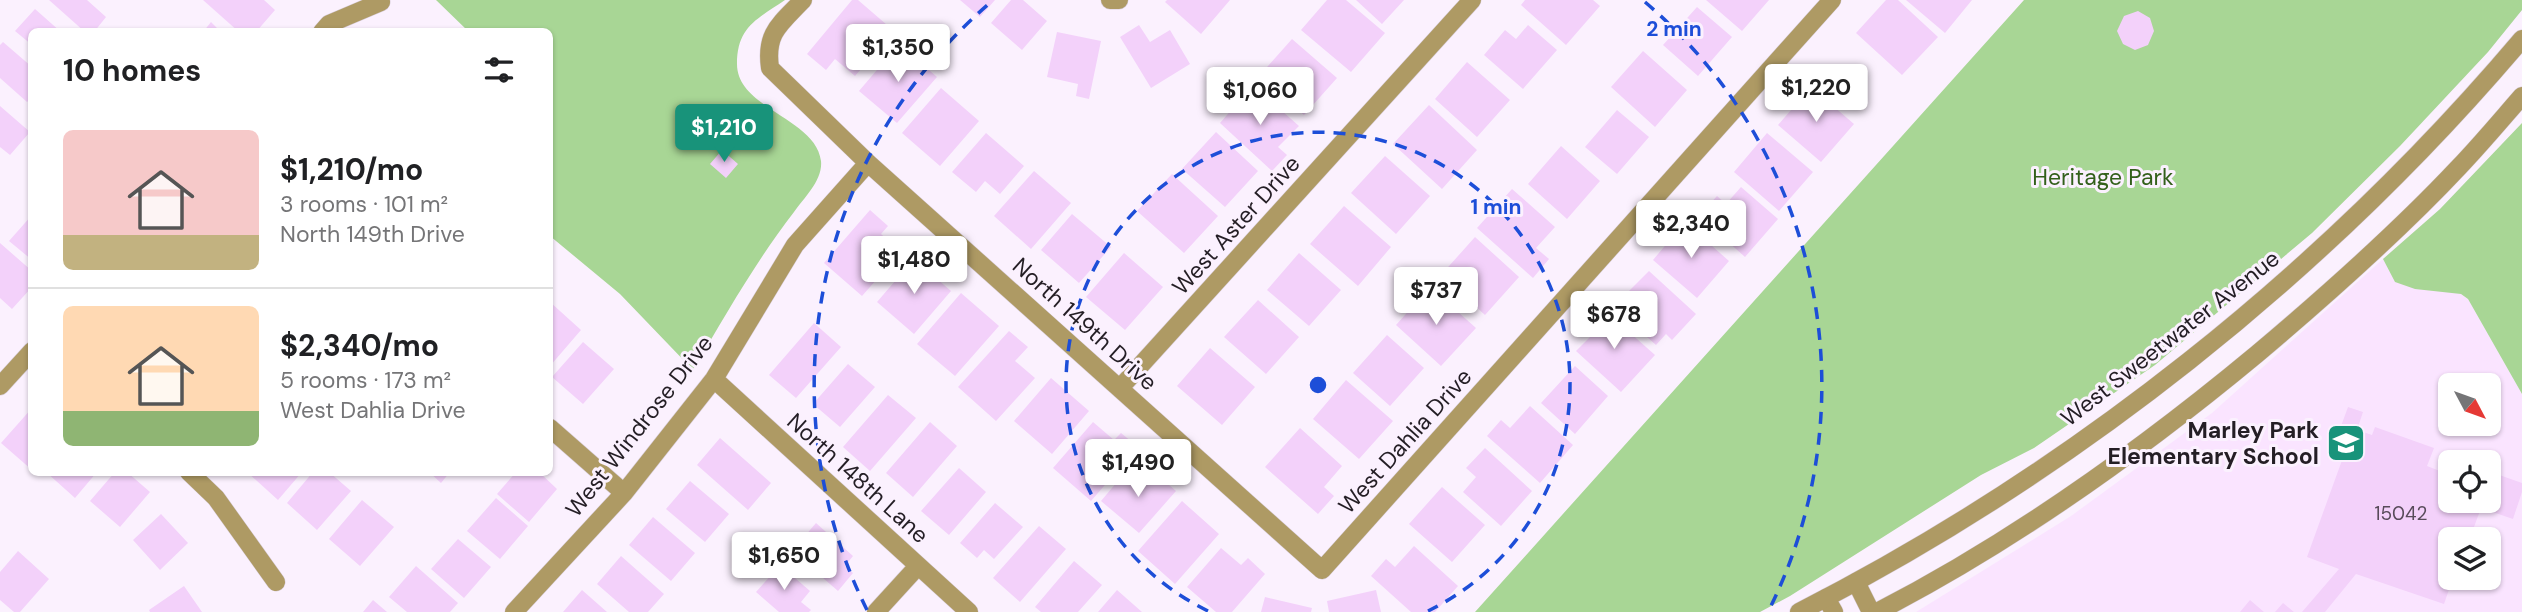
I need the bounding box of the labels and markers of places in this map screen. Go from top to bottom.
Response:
pin: $1,350 [841,24,955,84]
pin: $1,220 [1759,64,1873,124]
pin: $1,060 [1203,68,1317,127]
pin: $1,210 [667,104,781,164]
pin: $2,340 [1634,201,1748,260]
pin: $1,480 [857,236,971,296]
pin: $737 [1395,268,1477,327]
pin: $678 [1573,292,1655,351]
centre of rings [1306,373,1330,397]
place label: Marley Park Elementary School [2108,415,2319,471]
school or university icon: Marley Park Elementary School [2325,422,2367,464]
pin: $1,490 [1081,440,1195,499]
pin: $1,650 [727,532,841,592]

